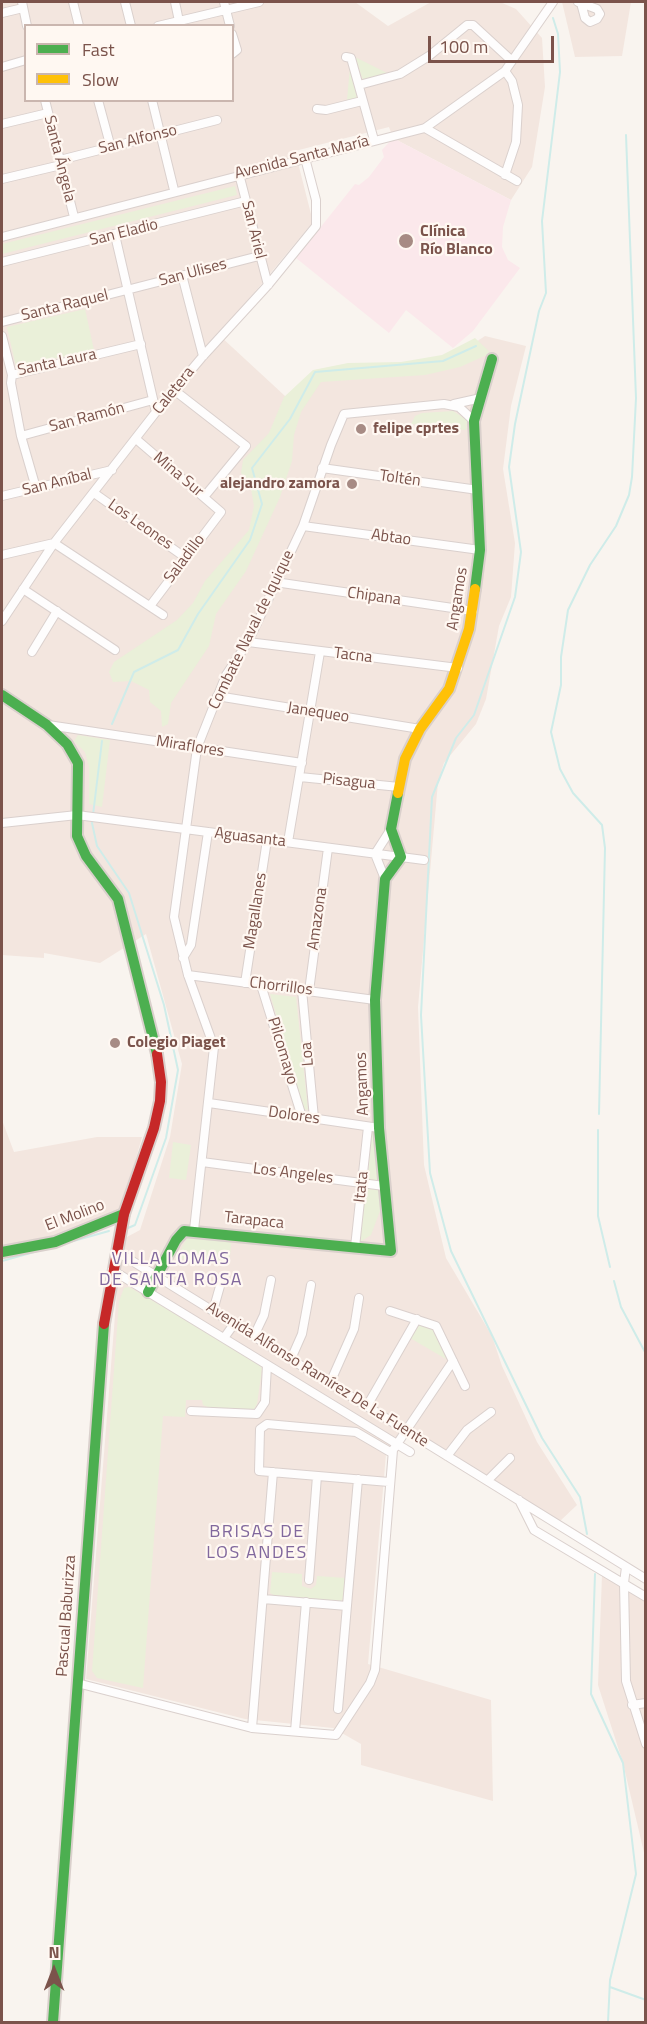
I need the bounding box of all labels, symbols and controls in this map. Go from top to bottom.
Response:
legend [24,24,234,102]
scale bar [431,24,557,62]
text: 100 m [439,33,488,60]
text: Fast [82,36,115,63]
text: Slow [82,66,119,93]
street label: Santa Ángela [39,114,79,204]
street label: San Alfonso [97,121,179,159]
street label: Avenida Santa María [233,132,371,184]
street label: San Ariel [237,199,269,261]
street label: San Eladio [88,215,160,251]
place label: Clínica Río Blanco [420,222,493,260]
marker: Clínica Río Blanco [397,232,415,250]
street label: San Ulises [157,255,229,291]
street label: Santa Raquel [20,286,110,326]
street label: Santa Laura [16,345,98,381]
street label: Caletera [149,363,199,419]
street label: San Ramón [47,399,127,437]
place label: felipe cprtes [373,419,459,439]
marker: felipe cprtes [354,422,368,436]
street label: Mina Sur [149,448,207,502]
street label: San Aníbal [20,465,94,501]
street label: Toltén [378,467,422,491]
place label: alejandro zamora [220,474,340,494]
marker: alejandro zamora [345,477,359,491]
street label: Los Leones [104,496,176,554]
street label: Abtao [370,526,412,550]
street label: Saladillo [160,531,210,587]
street label: Combate Naval de Iquique [205,547,299,713]
street label: Angamos [444,566,472,632]
street label: Chipana [346,584,402,610]
street label: Tacna [333,644,373,668]
street label: Janequeo [286,699,350,727]
street label: Miraflores [155,732,225,762]
street label: Pisagua [322,770,376,794]
street label: Aguasanta [213,824,287,852]
street label: Magallanes [240,871,272,951]
street label: Amazona [304,886,332,952]
street label: Chorrillos [248,974,314,1000]
street label: Pilcomayo [263,1015,301,1087]
place label: Colegio Piaget [127,1033,226,1053]
marker: Colegio Piaget [108,1036,122,1050]
street label: Loa [297,1041,319,1067]
street label: Angamos [352,1052,374,1116]
street label: Dolores [267,1103,321,1129]
street label: Los Angeles [252,1160,334,1188]
street label: Itata [351,1170,373,1204]
street label: El Molino [43,1196,107,1236]
street label: Tarapaca [223,1208,285,1234]
district label: VILLA LOMAS DE SANTA ROSA [99,1249,243,1292]
street label: Avenida Alfonso Ramírez De La Fuente [202,1298,432,1452]
district label: BRISAS DE LOS ANDES [206,1522,308,1564]
street label: Pascual Baburizza [53,1554,81,1678]
north arrow [24,1940,84,2000]
text: N [48,1940,60,1964]

